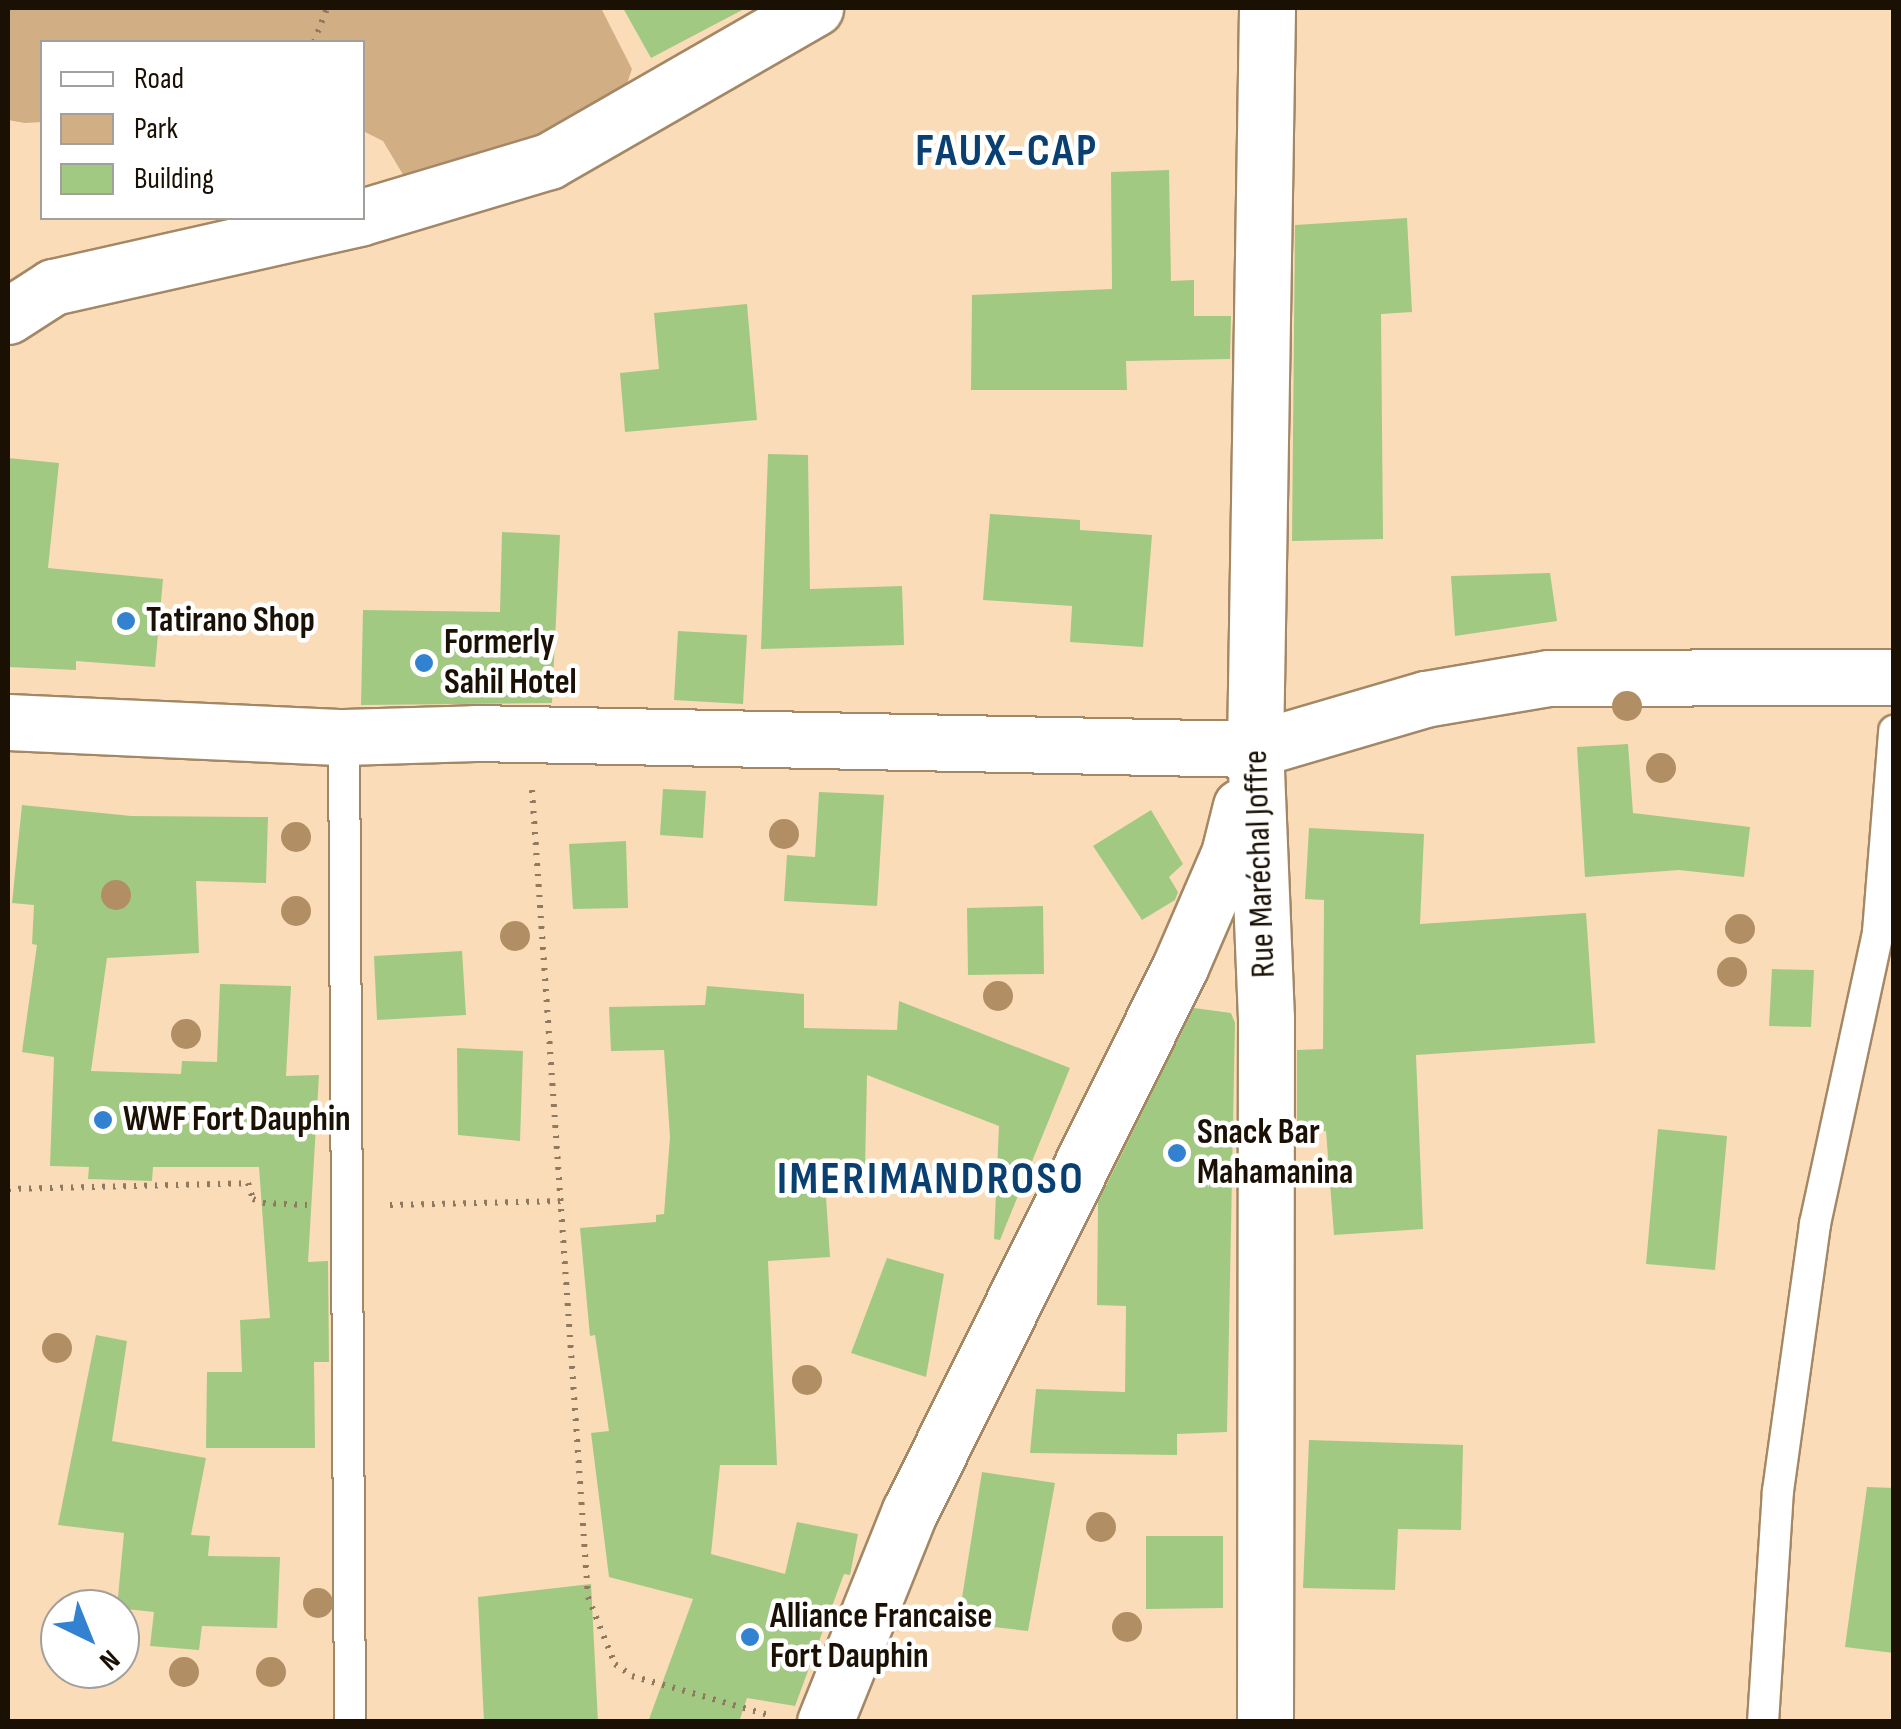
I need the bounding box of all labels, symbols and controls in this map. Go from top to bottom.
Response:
legend [40,40,365,220]
text: Road [134,61,184,97]
text: Park [134,111,178,147]
district label: FAUX-CAP [915,125,1099,179]
text: Building [134,161,214,197]
place label: Tatirano Shop [146,600,315,642]
marker: Tatirano Shop [115,610,137,632]
place label: Formerly Sahil Hotel [444,622,577,704]
marker: Formerly Sahil Hotel [413,652,435,674]
street label: Rue Maréchal Joffre [1235,749,1285,979]
place label: WWF Fort Dauphin [123,1099,351,1141]
marker: WWF Fort Dauphin [92,1109,114,1131]
place label: Snack Bar Mahamanina [1197,1112,1353,1194]
marker: Snack Bar Mahamanina [1166,1142,1188,1164]
district label: IMERIMANDROSO [777,1153,1085,1207]
north arrow [40,1589,140,1689]
place label: Alliance Francaise Fort Dauphin [770,1596,992,1678]
marker: Alliance Francaise Fort Dauphin [739,1626,761,1648]
text: N [93,1643,126,1677]

